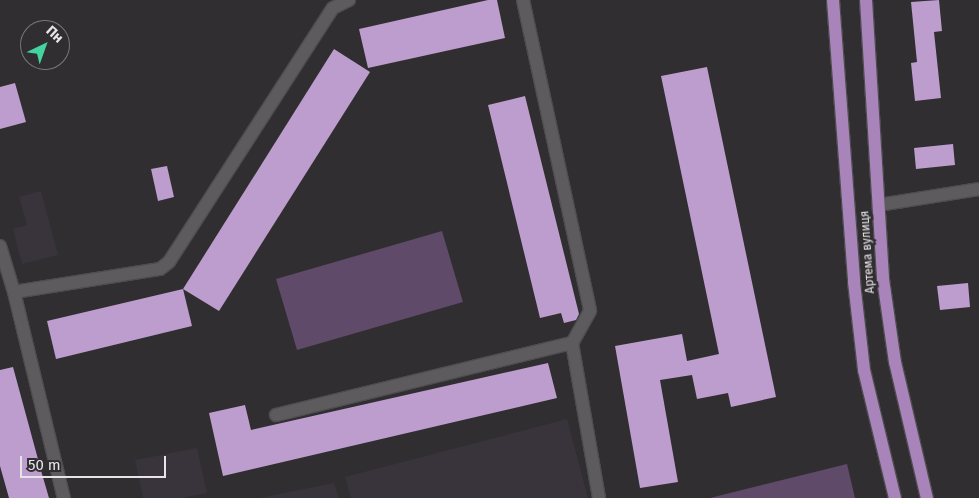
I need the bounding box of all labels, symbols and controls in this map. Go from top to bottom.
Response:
north arrow [20,20,70,70]
text: Пн [43,22,67,46]
street label: Артема вулиця [858,210,878,294]
scale bar [22,446,169,478]
text: 50 m [28,456,61,474]

